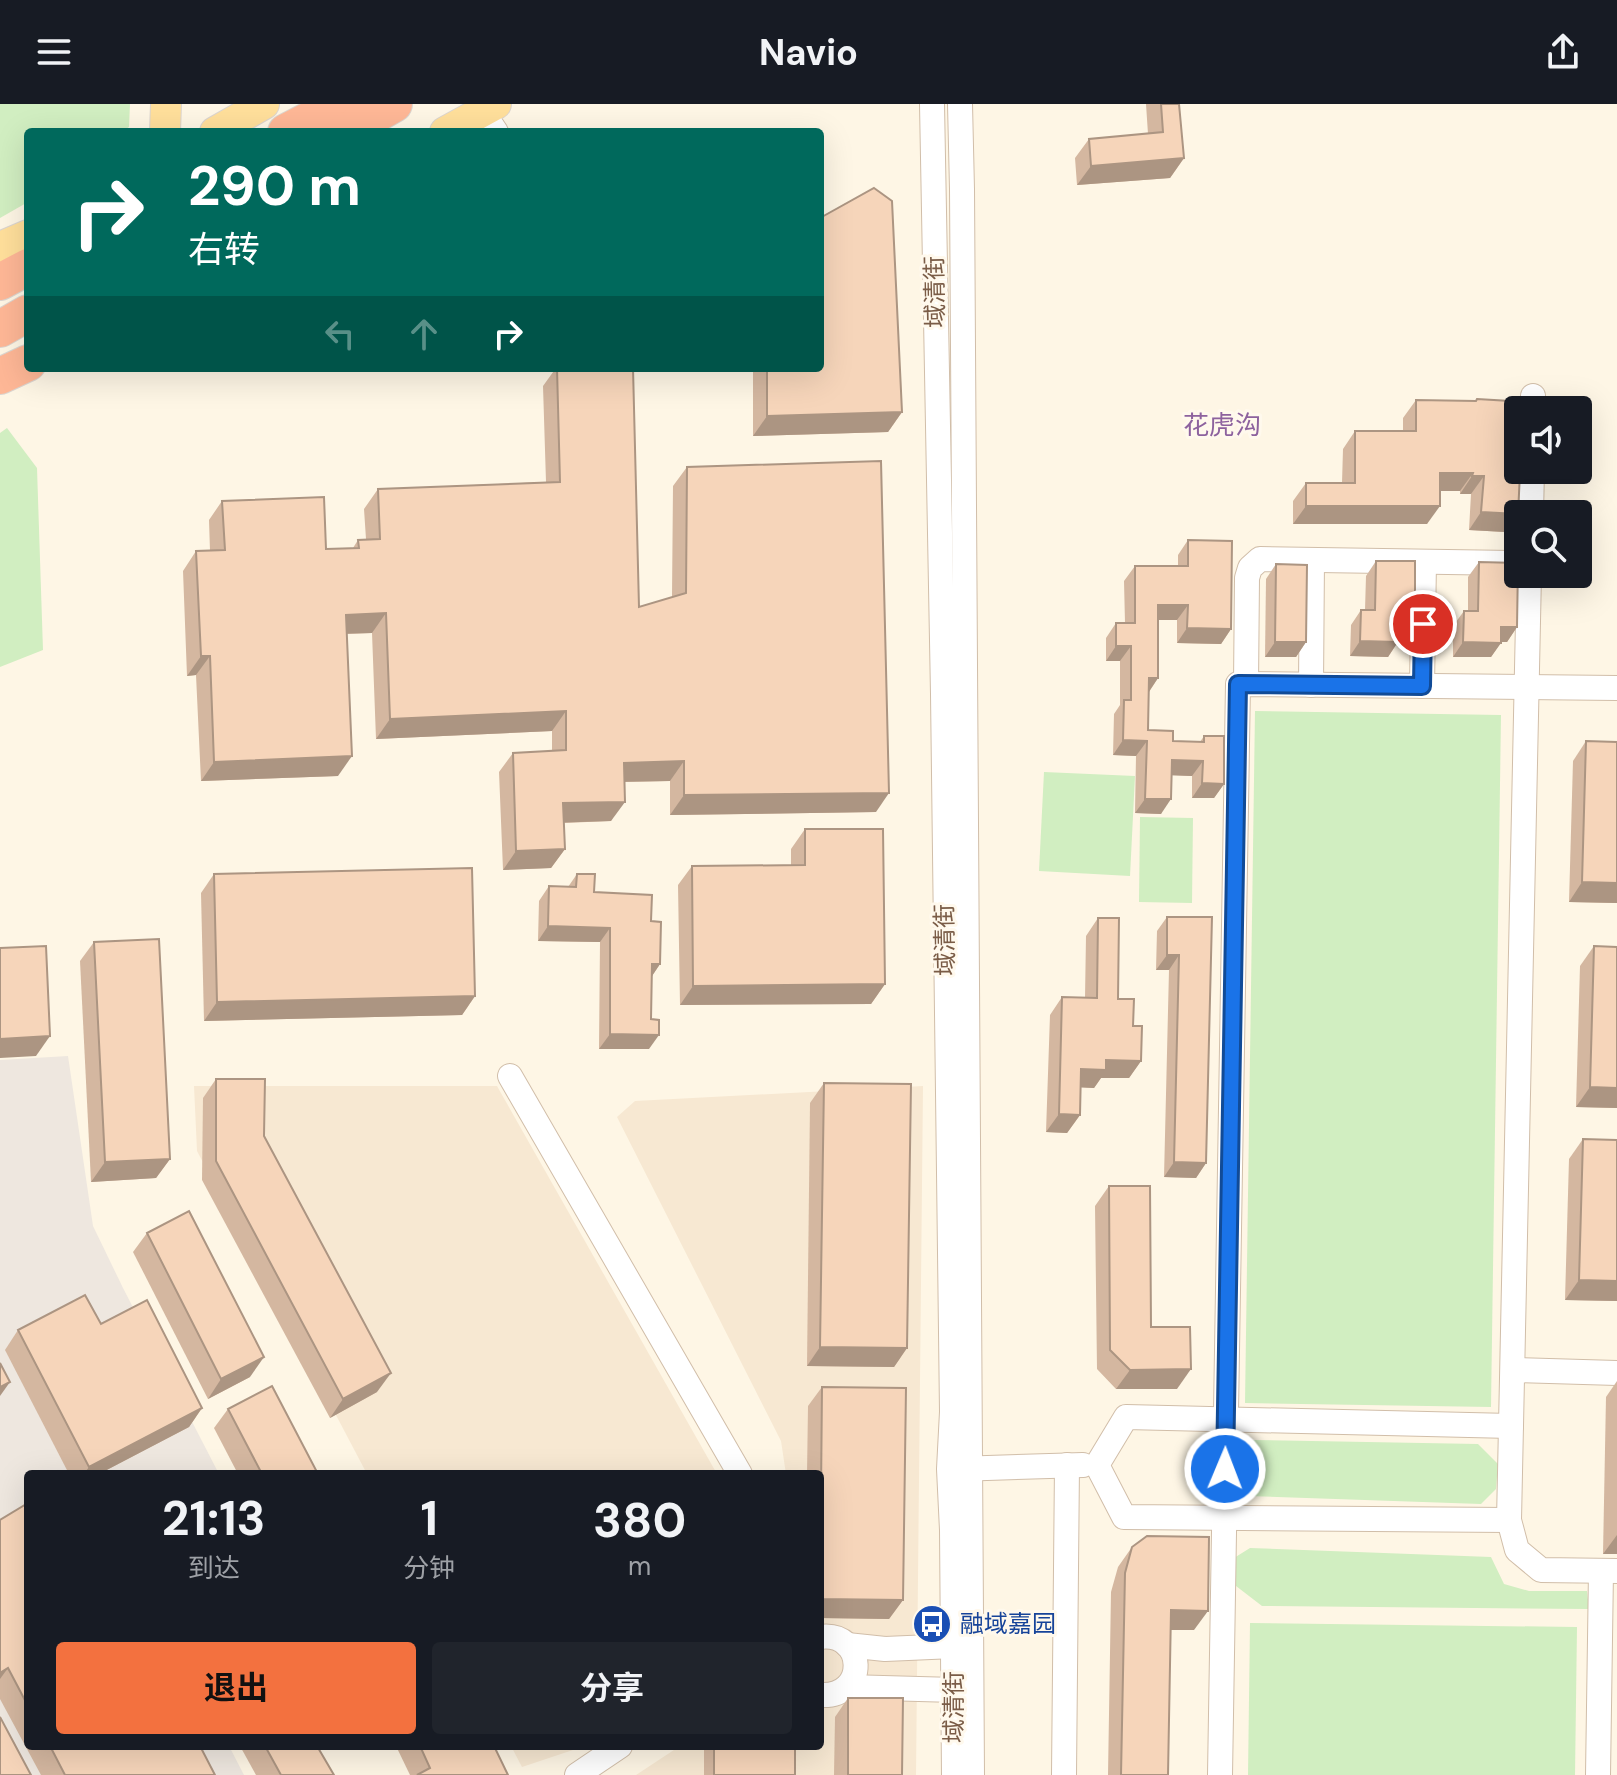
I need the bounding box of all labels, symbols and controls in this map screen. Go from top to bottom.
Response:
text: Navio [759,29,858,76]
icon: menu [32,30,76,74]
icon: share [1541,30,1585,74]
text: 290 m [188,149,361,222]
icon: right [56,160,160,264]
text: 右转 [188,226,260,273]
street label: 域清街 [918,256,951,328]
icon: left [318,312,362,356]
icon: ahead [402,312,446,356]
icon: right [486,312,530,356]
map controls [1504,396,1592,588]
button: sound [1504,396,1592,484]
district label: 花虎沟 [1183,408,1261,442]
button: search [1504,500,1592,588]
pin [1389,590,1457,658]
icon: arrive [1401,602,1445,646]
street label: 域清街 [928,904,961,976]
position arrow [1183,1427,1267,1511]
text: 21:13 [162,1487,266,1550]
text: 1 [421,1487,438,1550]
text: 380 [593,1489,686,1552]
text: m [628,1549,651,1583]
text: 到达 [188,1551,240,1585]
text: 分钟 [403,1551,455,1585]
bus stop icon: 融域嘉园 [911,1603,953,1645]
place label: 融域嘉园 [960,1608,1056,1639]
button: 退出 [56,1642,416,1734]
button: 分享 [432,1642,792,1734]
street label: 域清街 [938,1671,969,1743]

